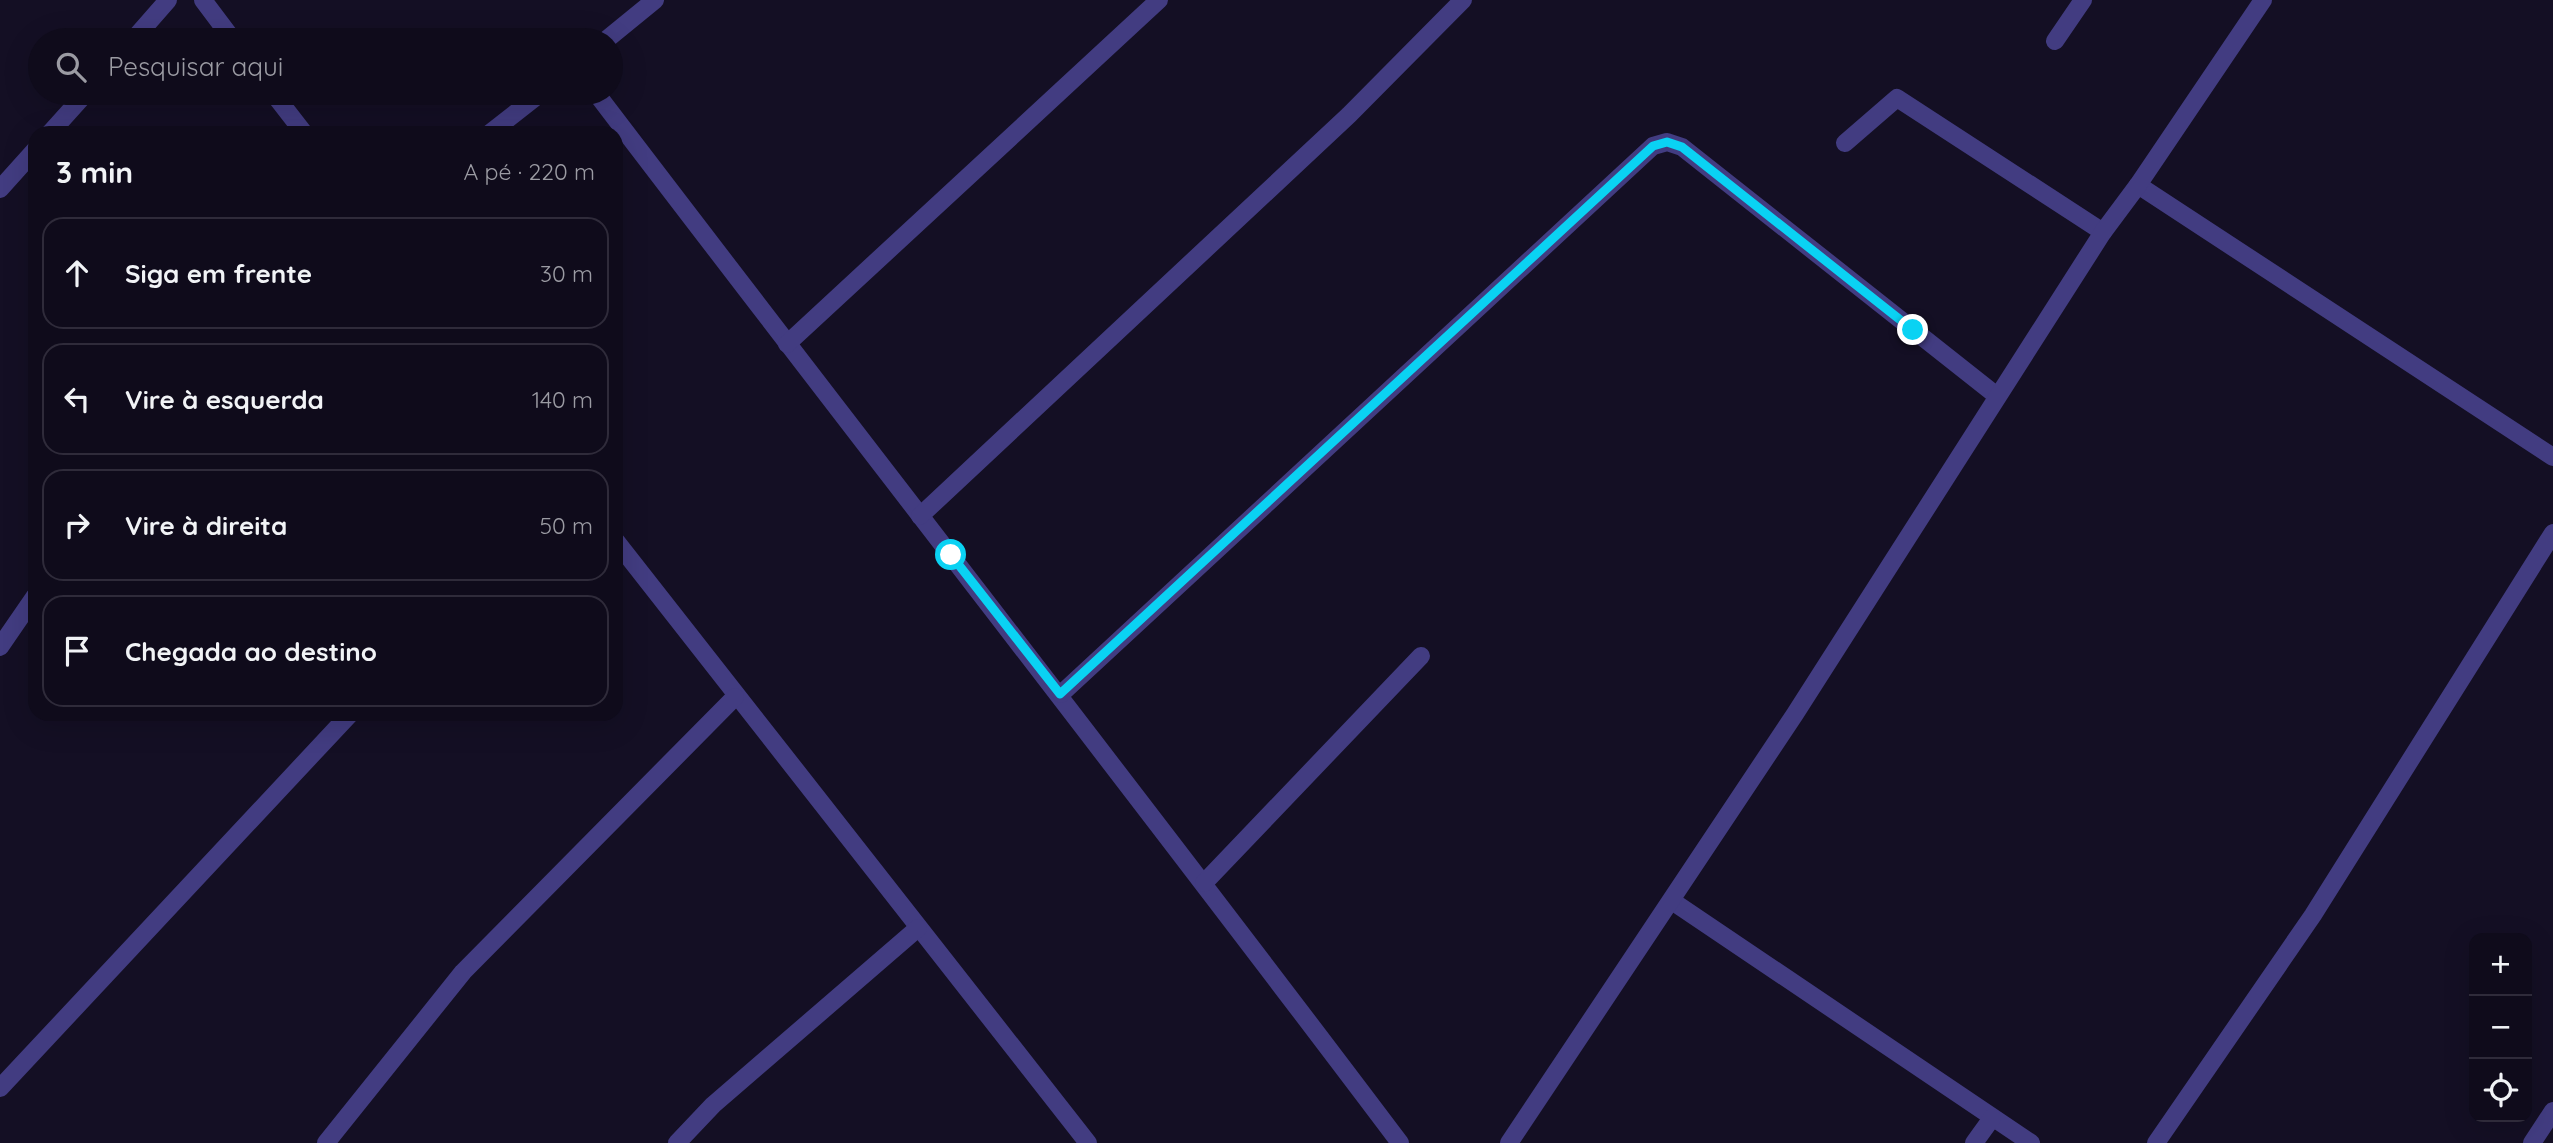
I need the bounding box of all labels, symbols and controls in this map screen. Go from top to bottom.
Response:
search box [28,28,623,105]
icon: search [52,48,90,86]
text: Pesquisar aqui [108,50,283,83]
text: 3 min [56,153,133,191]
text: A pé · 220 m [463,157,595,186]
icon: ahead [58,254,96,292]
text: Siga em frente [125,257,312,290]
text: 30 m [540,259,593,288]
route end [1897,314,1928,345]
icon: left [58,380,96,418]
text: Vire à esquerda [125,383,324,416]
text: 140 m [532,385,593,414]
icon: right [58,506,96,544]
text: Vire à direita [125,509,287,542]
text: 50 m [540,511,593,540]
route start [935,539,966,570]
icon: arrive [58,632,96,670]
text: Chegada ao destino [125,635,377,668]
map controls [2469,933,2532,1122]
button: + [2469,933,2532,996]
button: − [2469,996,2532,1059]
button: locate [2469,1059,2532,1122]

